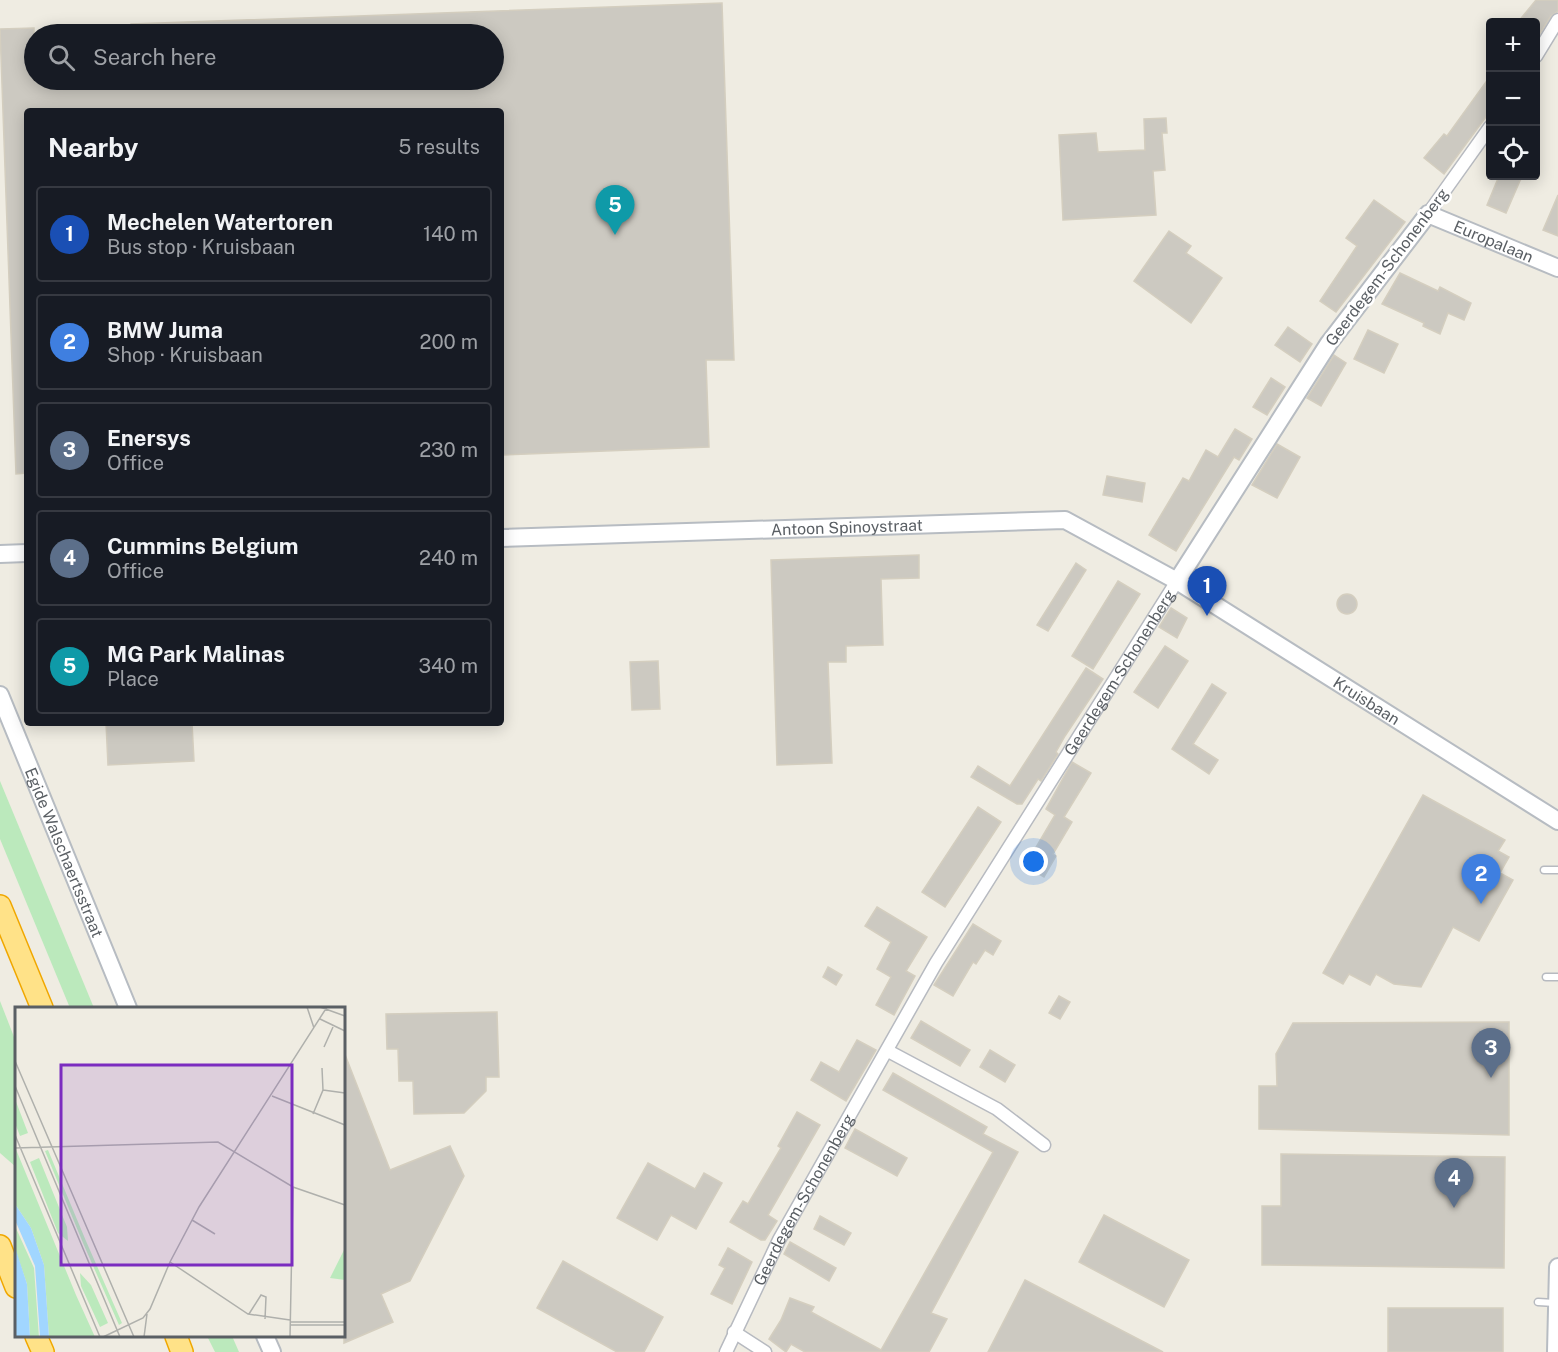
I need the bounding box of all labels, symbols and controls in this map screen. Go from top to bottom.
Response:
map controls [1486,18,1540,180]
button: + [1486,18,1540,72]
search box [24,24,504,90]
icon: search [45,41,78,74]
text: Search here [93,44,217,70]
button: − [1486,72,1540,126]
button: locate [1486,126,1540,180]
text: Nearby [48,132,138,163]
text: 5 results [398,135,480,159]
street label: Geerdegem-Schonenberg [1321,184,1453,350]
pin: 5 [596,186,634,235]
text: Mechelen Watertoren [107,209,333,235]
street label: Europalaan [1451,216,1536,266]
text: 1 [65,222,74,246]
text: 140 m [423,222,478,246]
text: Bus stop · Kruisbaan [107,235,295,259]
text: BMW Juma [107,317,223,343]
text: 2 [63,330,76,354]
text: 200 m [420,330,478,354]
text: Shop · Kruisbaan [107,343,263,367]
text: Enersys [107,425,191,451]
text: 3 [63,438,76,462]
text: 230 m [419,438,478,462]
text: Office [107,451,164,475]
street label: Antoon Spinoystraat [770,515,923,539]
text: Cummins Belgium [107,533,299,559]
text: 4 [63,546,76,570]
text: 240 m [419,546,478,570]
text: Office [107,559,164,583]
pin: 1 [1188,566,1226,616]
street label: Geerdegem-Schonenberg [1060,586,1179,759]
text: MG Park Malinas [107,641,285,667]
text: 5 [63,654,76,678]
text: 340 m [418,654,478,678]
text: Place [107,667,159,691]
street label: Kruisbaan [1330,672,1403,729]
street label: Egide Walschaertsstraat [21,765,108,940]
your location [1019,847,1048,876]
pin: 2 [1462,854,1500,904]
inset map [15,1007,345,1337]
pin: 3 [1472,1028,1510,1078]
street label: Geerdegem-Schonenberg [749,1111,858,1289]
pin: 4 [1434,1158,1474,1208]

